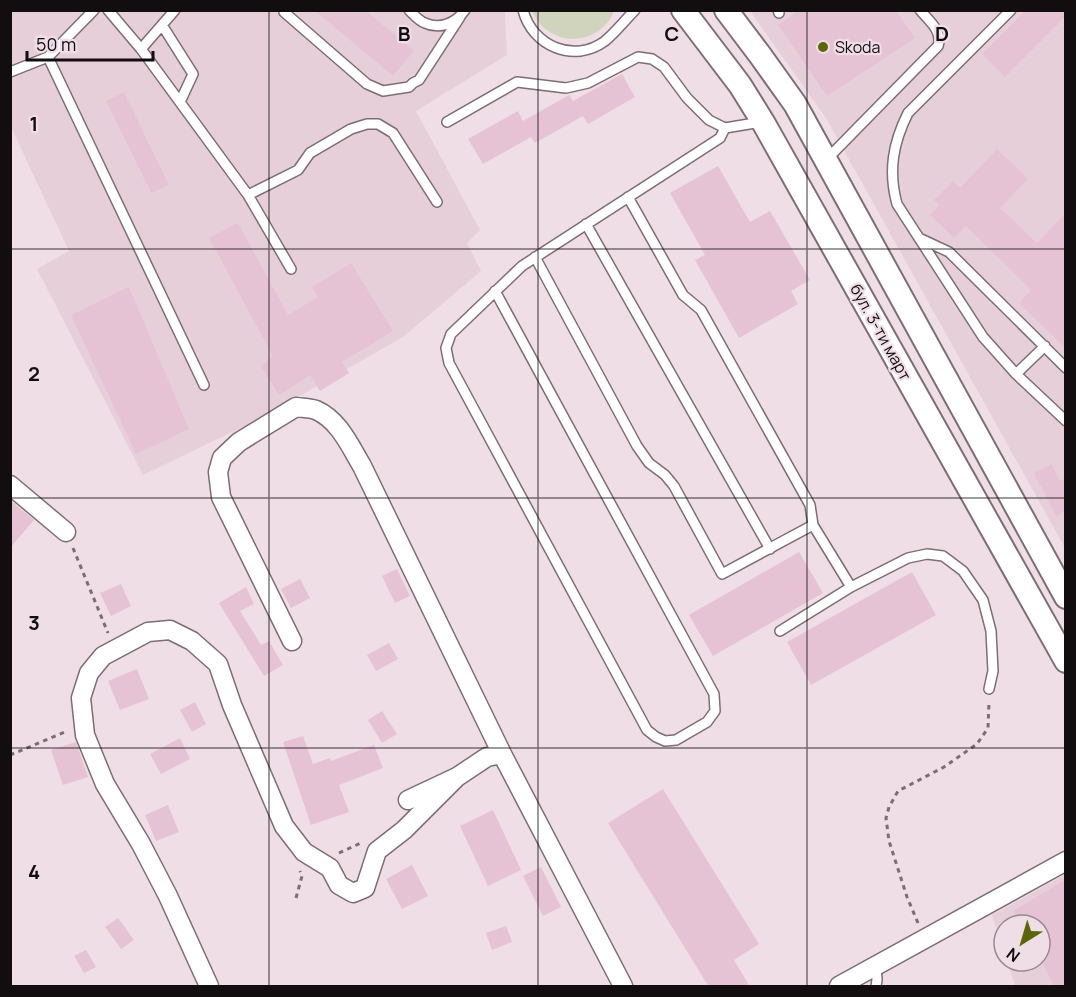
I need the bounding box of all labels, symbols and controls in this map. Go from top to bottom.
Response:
text: B [398,20,411,47]
text: C [665,20,679,47]
text: D [935,20,949,47]
scale bar [27,24,153,62]
text: 50 m [36,32,76,56]
place label: Skoda [835,36,880,58]
marker: Skoda [816,40,830,54]
text: 1 [30,110,38,137]
street label: бул. 3-ти март [845,280,917,384]
text: 2 [28,360,40,387]
text: 3 [28,609,40,636]
text: 4 [28,858,40,885]
north arrow [992,913,1052,973]
text: N [1002,943,1024,967]

